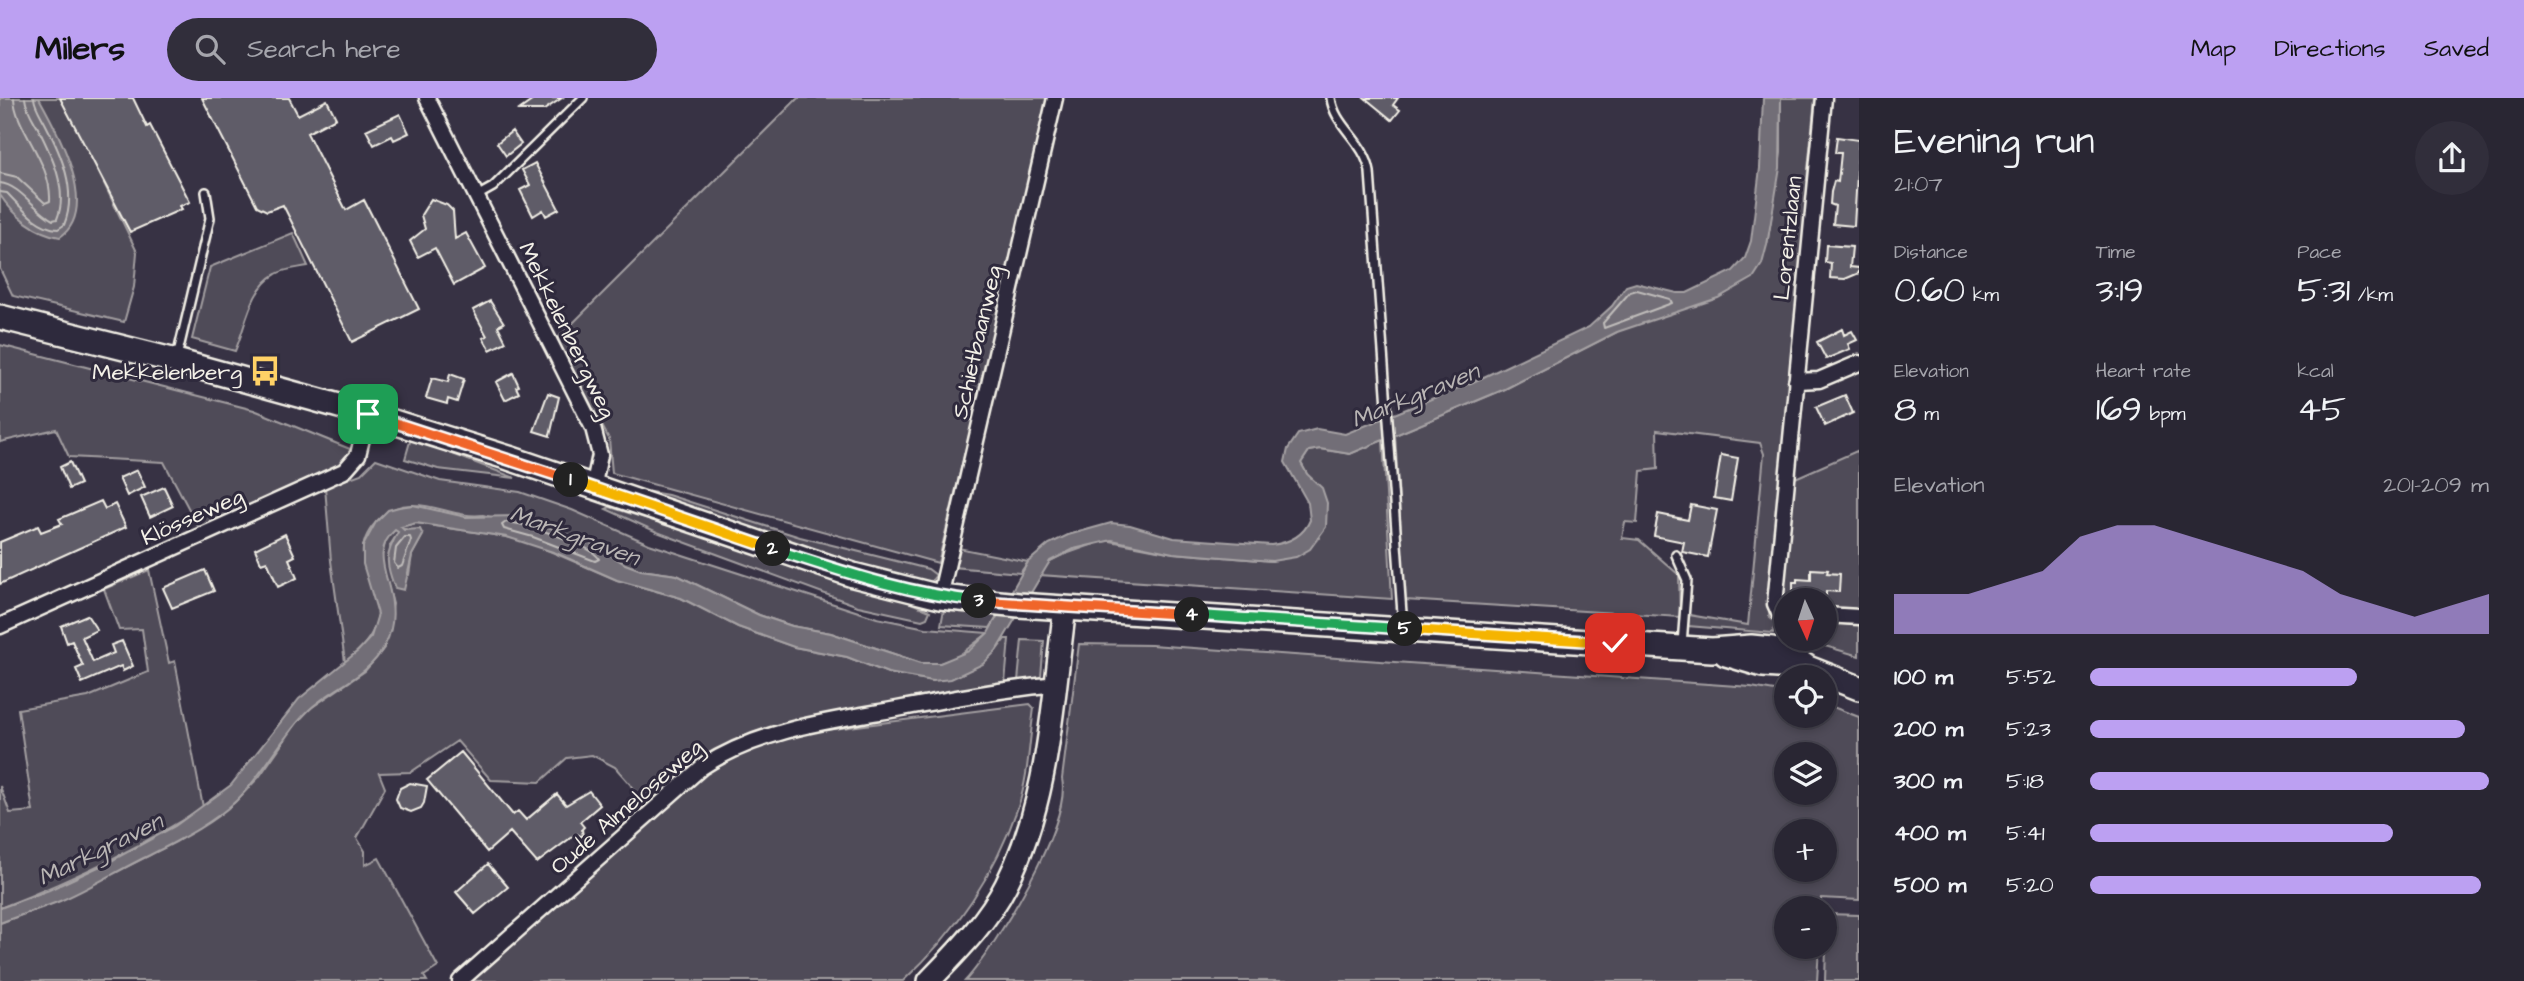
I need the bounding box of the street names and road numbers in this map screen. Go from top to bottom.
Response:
street label: Lorentzlaan [1766,174,1810,302]
street label: Mekkelenbergweg [510,237,624,425]
street label: Schietbaanweg [944,262,1011,422]
street label: Klösseweg [136,480,249,555]
street label: Oude Almeloseweg [543,731,711,883]

